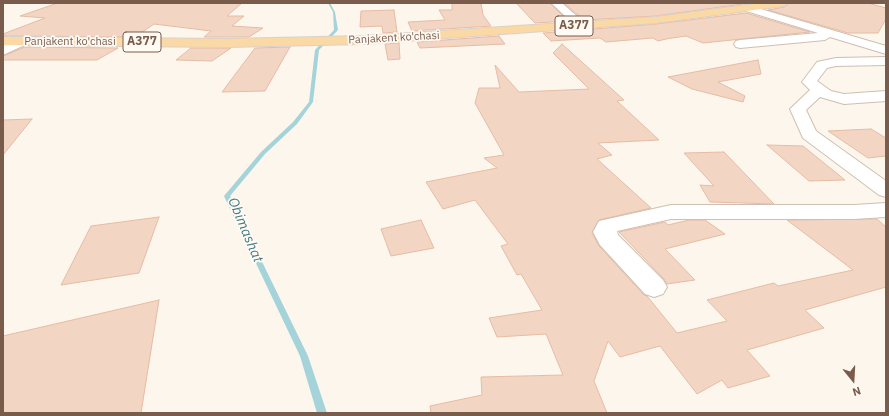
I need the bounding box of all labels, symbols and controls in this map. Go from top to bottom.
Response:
road number: A377 [555,16,593,36]
street label: Panjakent ko'chasi [348,29,440,47]
road number: A377 [123,32,161,52]
street label: Panjakent ko'chasi [24,35,116,49]
water label: Obimashat [224,195,266,265]
north arrow [833,360,873,400]
text: N [851,384,863,399]

